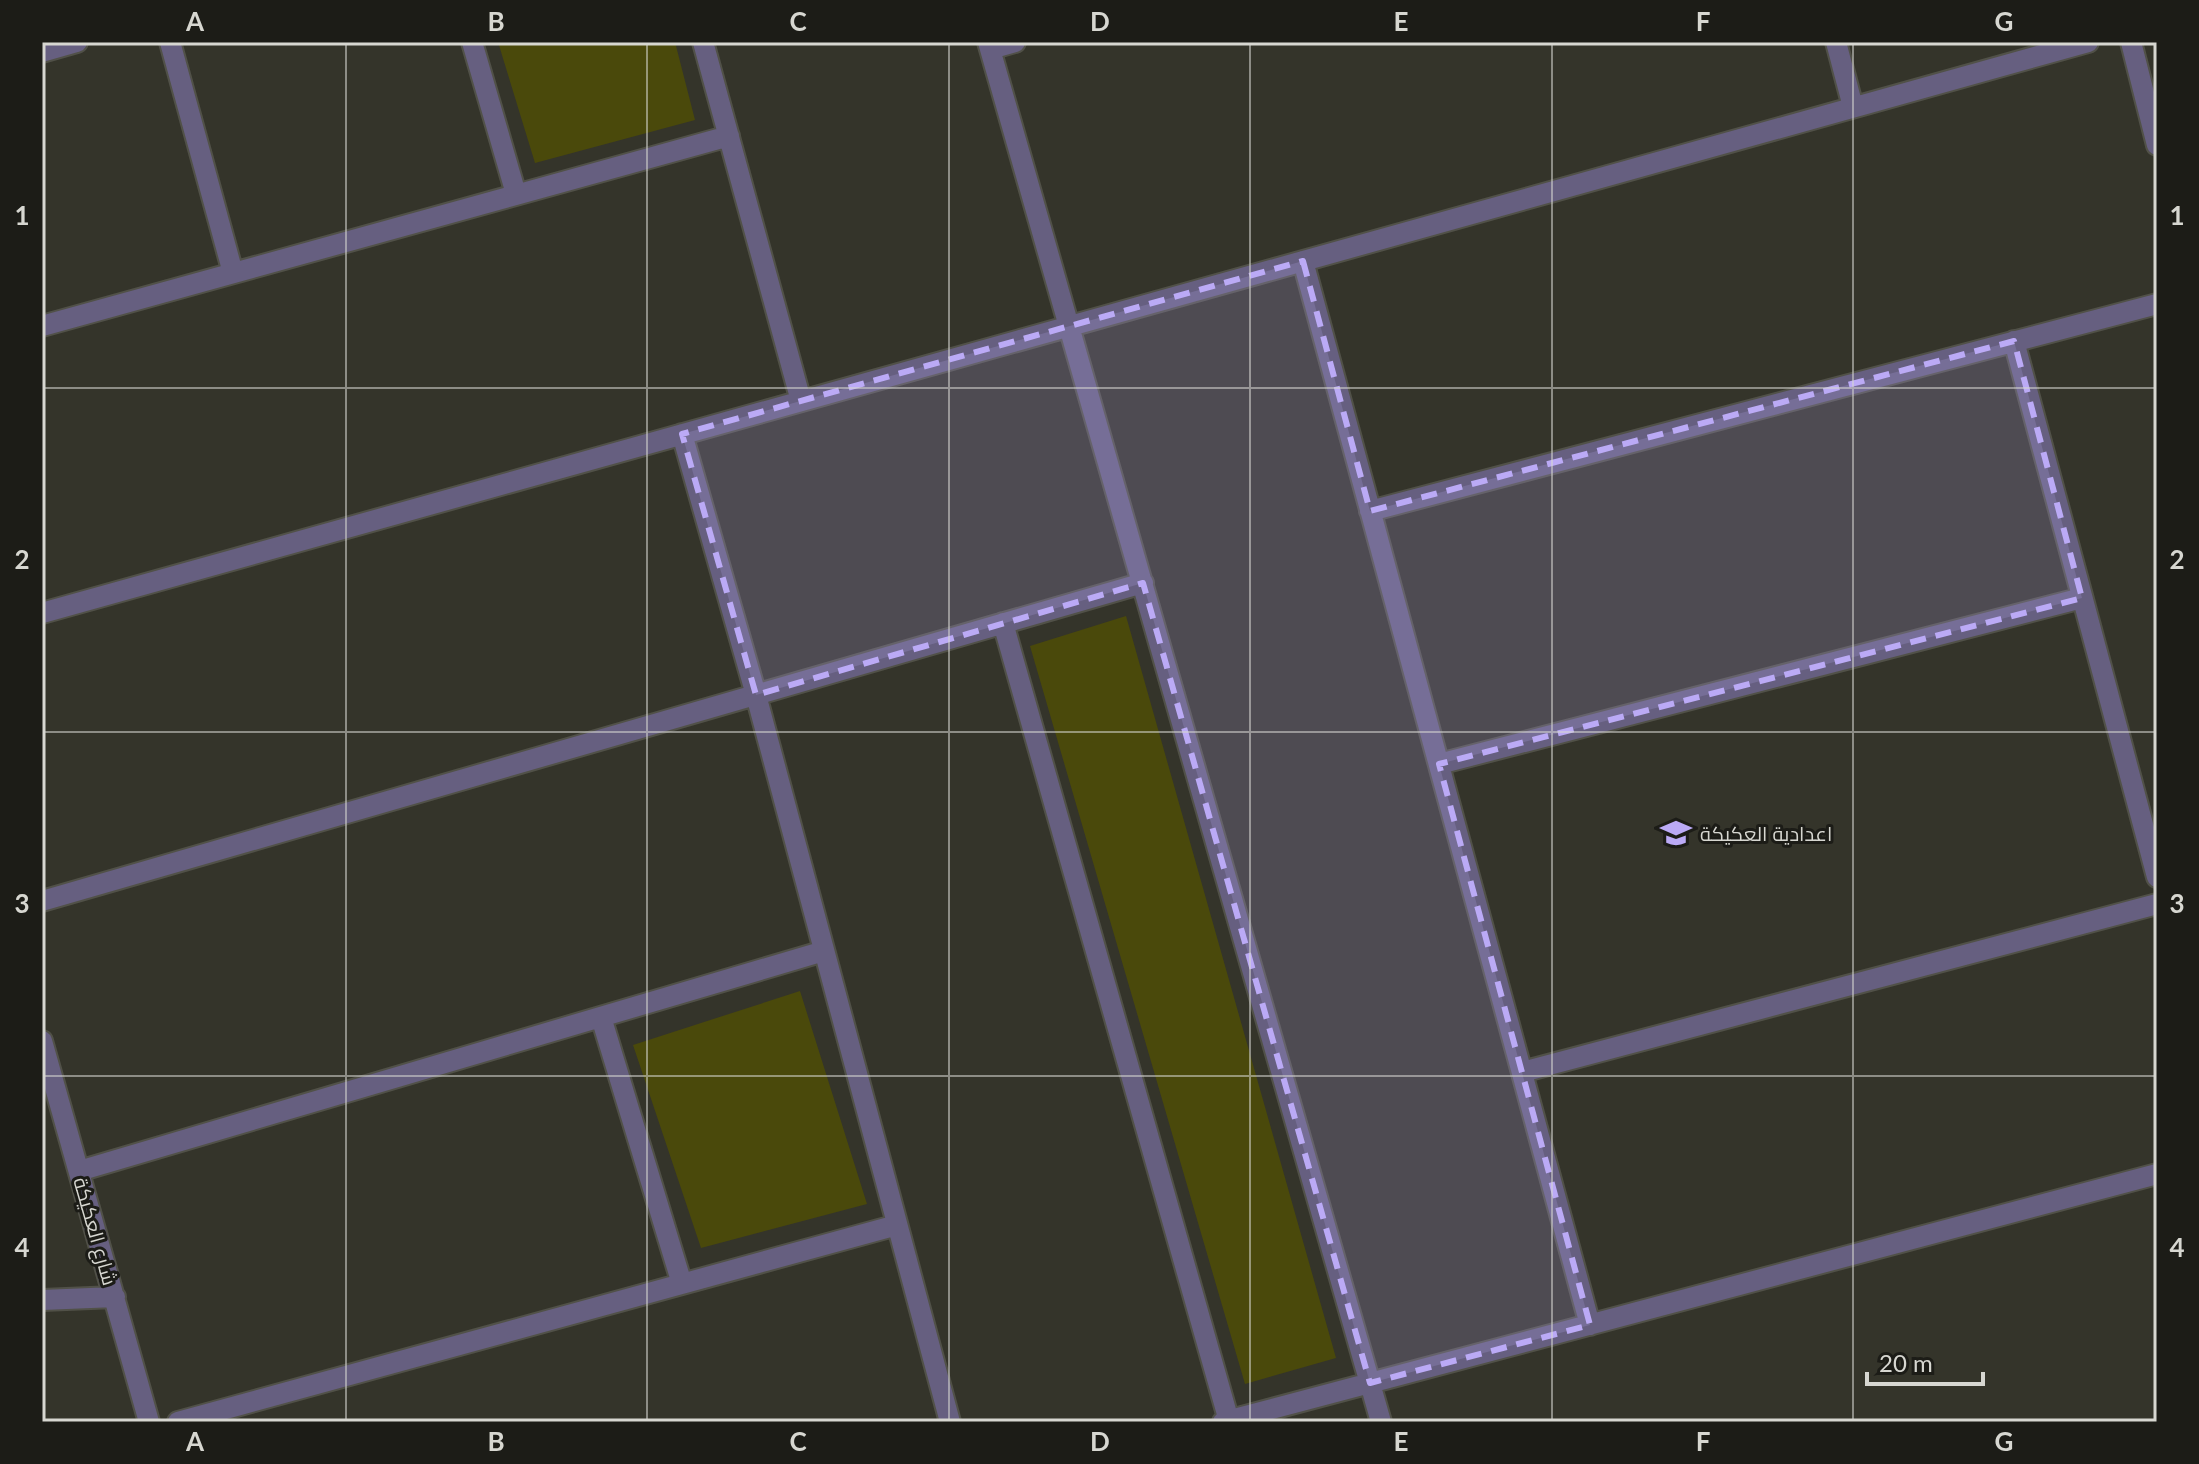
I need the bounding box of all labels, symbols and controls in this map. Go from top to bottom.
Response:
text: A [185,5,205,37]
text: B [487,5,505,37]
text: C [789,5,807,37]
text: D [1090,5,1110,37]
text: E [1394,5,1408,37]
text: F [1696,5,1710,37]
text: G [1995,5,2013,37]
text: 1 [14,199,30,231]
text: 1 [2169,199,2185,231]
text: 2 [14,543,30,575]
text: 2 [2169,543,2185,575]
school or university icon: اعدادية العكيكة [1659,816,1693,850]
place label: اعدادية العكيكة [1700,821,1832,845]
text: 3 [14,887,30,919]
text: 3 [2169,887,2185,919]
street label: شارع العكيكة [66,1174,123,1289]
text: 4 [14,1231,30,1263]
text: 4 [2169,1231,2185,1263]
scale bar [1867,1336,1983,1386]
text: 20 m [1879,1348,1933,1377]
text: A [185,1425,205,1457]
text: B [487,1425,505,1457]
text: C [789,1425,807,1457]
text: D [1090,1425,1110,1457]
text: E [1394,1425,1408,1457]
text: F [1696,1425,1710,1457]
text: G [1995,1425,2013,1457]

